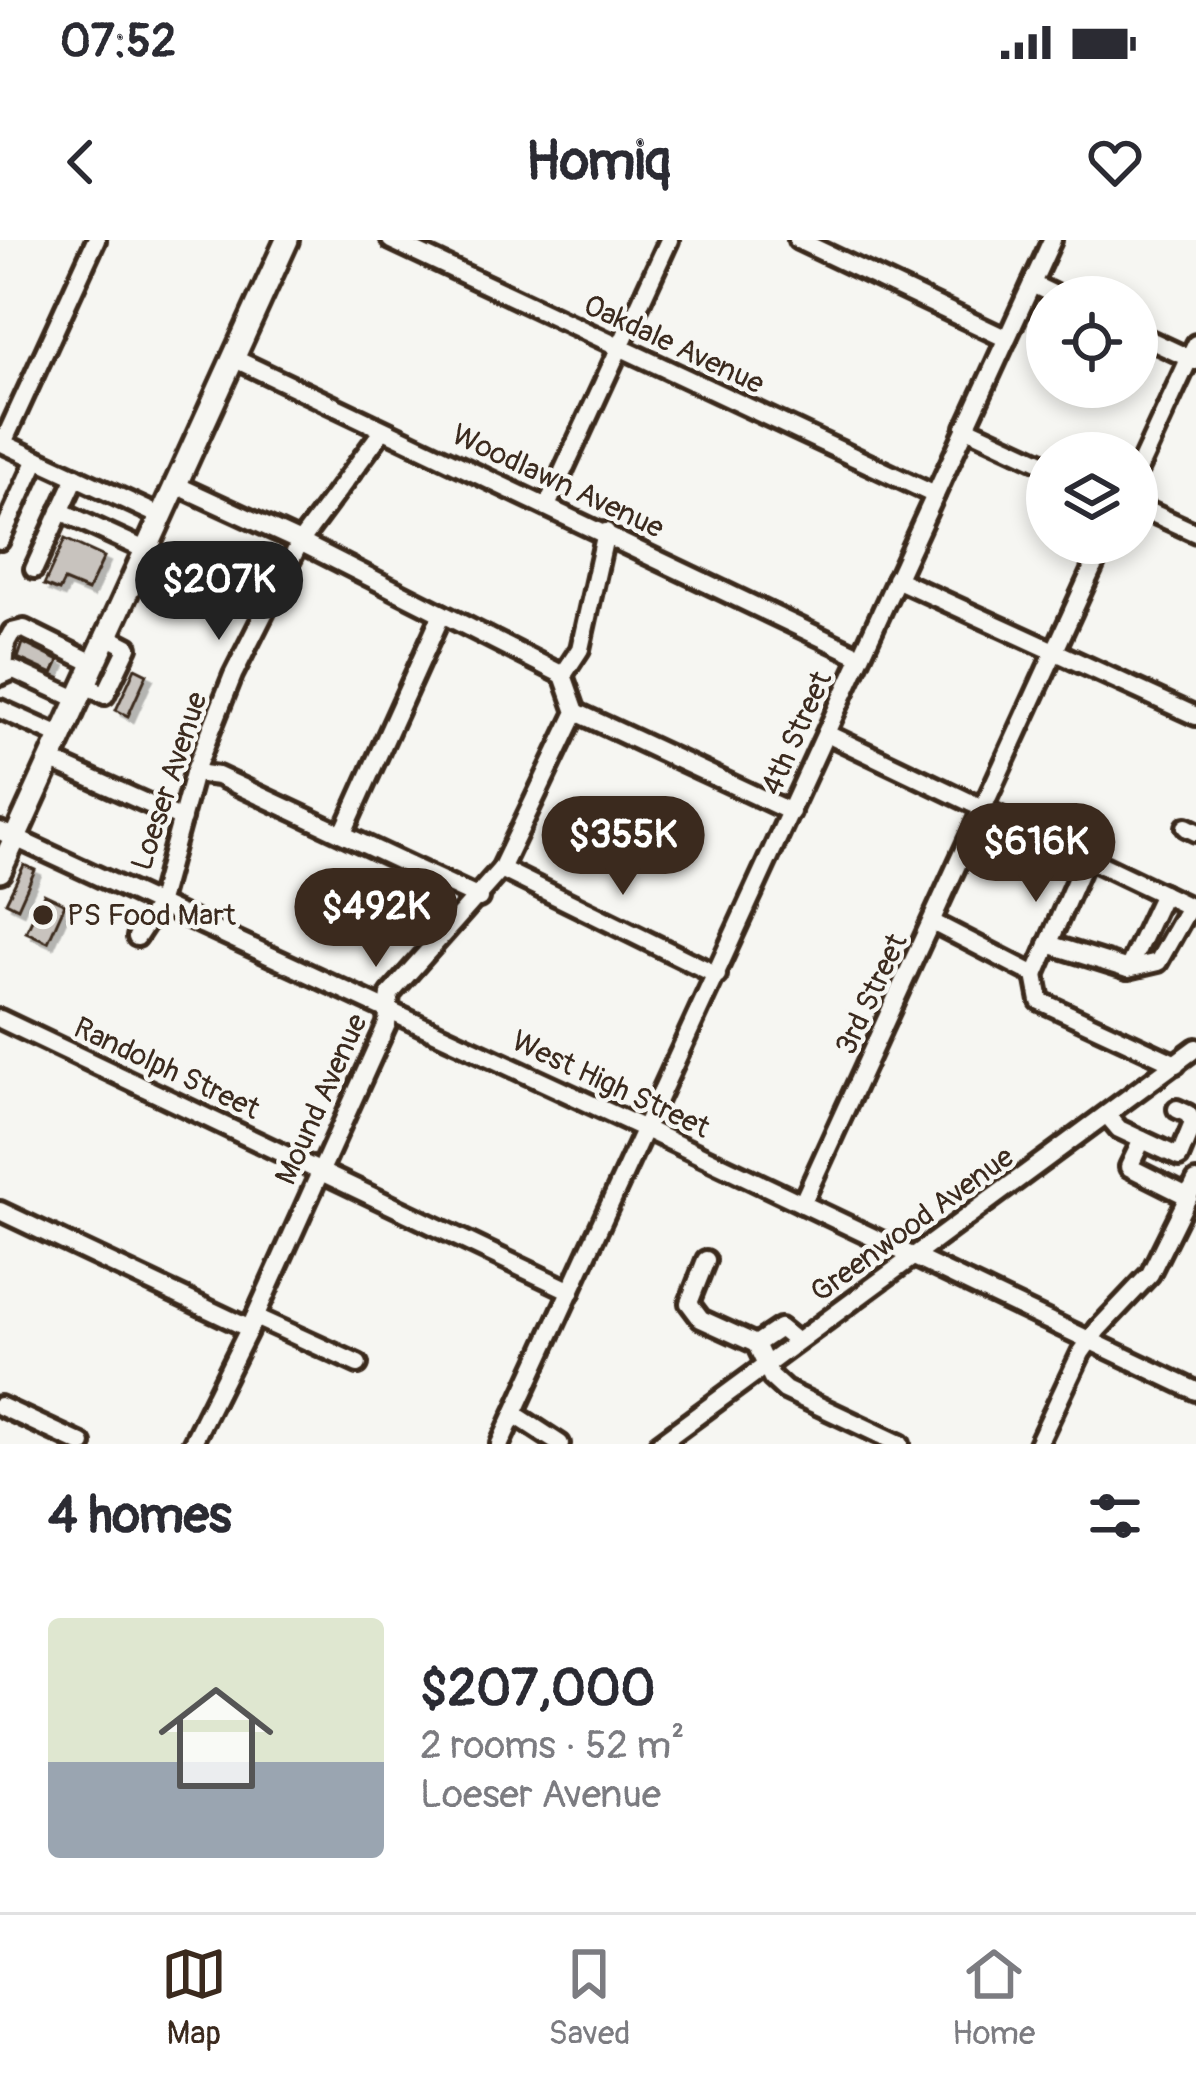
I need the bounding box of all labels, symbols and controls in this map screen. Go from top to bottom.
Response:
text: 07:52 [60,14,176,70]
text: Homiq [526,128,670,196]
icon: back [48,129,114,195]
icon: heart [1082,129,1148,195]
map controls [1026,276,1158,564]
button: locate [1026,276,1158,408]
street label: Oakdale Avenue [578,287,770,402]
street label: Woodlawn Avenue [446,416,670,547]
button: layers [1026,432,1158,564]
pin: $207K [135,541,303,643]
text: $207K [162,555,276,604]
street label: 4th Street [753,665,840,801]
street label: Loeser Avenue [123,687,216,875]
pin: $355K [539,796,707,898]
pin: $616K [952,803,1120,905]
text: $355K [569,810,677,859]
text: $616K [983,817,1089,866]
pin: $492K [292,868,460,970]
text: $492K [321,882,431,931]
place label: PS Food Mart [67,897,237,934]
marker: PS Food Mart [30,902,56,928]
street label: 3rd Street [827,927,916,1061]
street label: Mound Avenue [267,1008,376,1190]
street label: Randolph Street [68,1009,266,1128]
street label: West High Street [506,1022,716,1147]
street label: Greenwood Avenue [804,1138,1021,1310]
icon: filters [1082,1483,1148,1549]
text: 4 homes [48,1484,232,1548]
text: $207,000 [420,1657,655,1721]
icon: home [144,1666,288,1810]
text: 2 rooms · 52 m² [420,1721,685,1770]
text: Loeser Avenue [420,1770,661,1819]
tab: Map [161,1941,227,2054]
tab: Saved [548,1941,630,2054]
tab: Home [952,1941,1035,2054]

